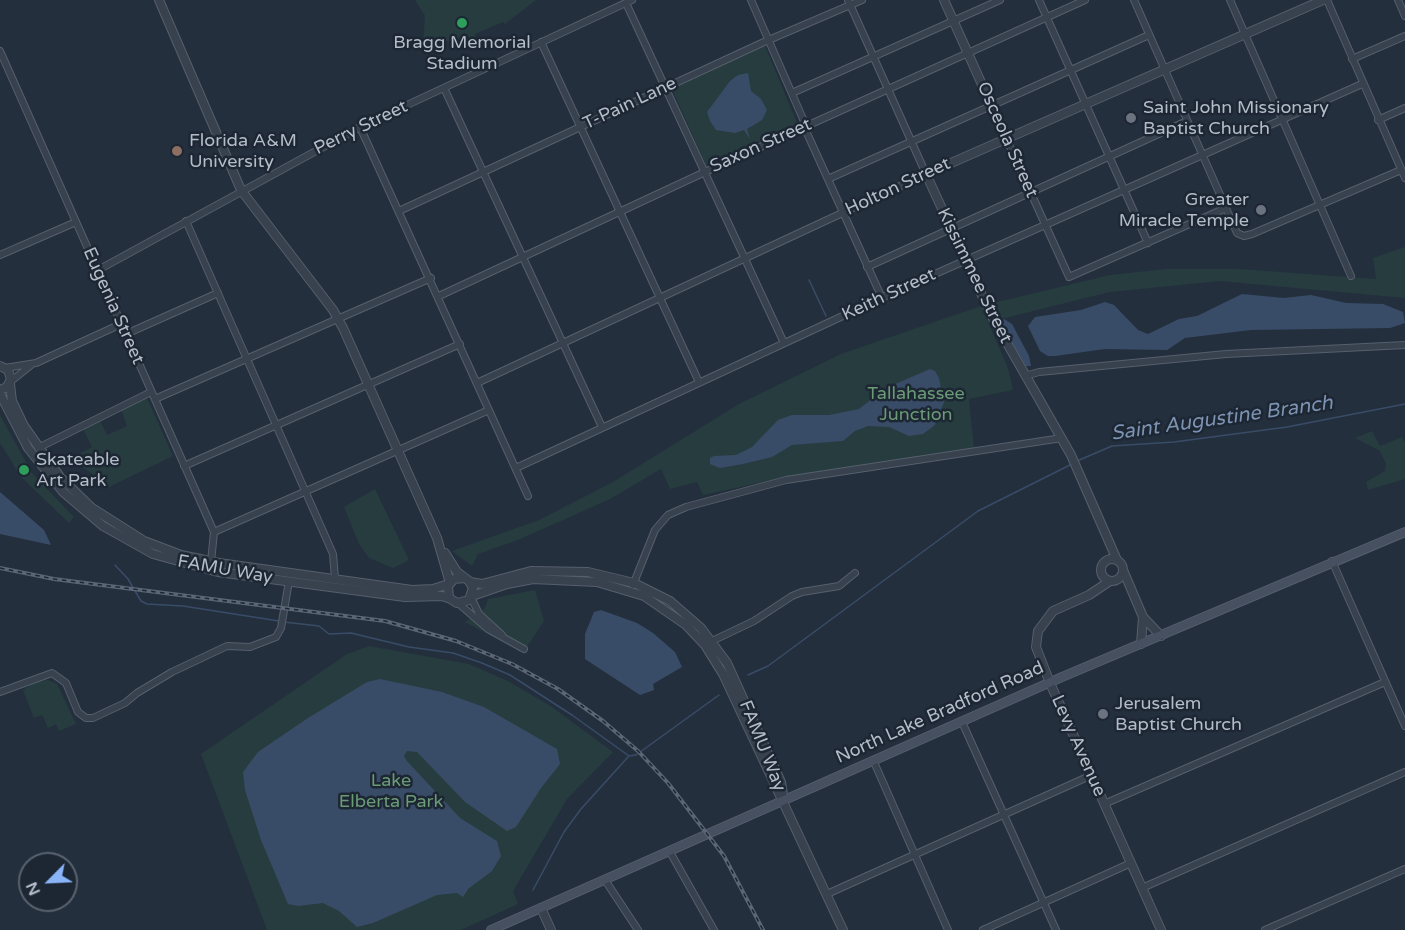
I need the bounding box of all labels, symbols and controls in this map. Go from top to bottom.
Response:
marker: Bragg Memorial Stadium [455,16,469,30]
place label: Bragg Memorial Stadium [393,32,531,74]
street label: T-Pain Lane [580,73,680,135]
street label: Osceola Street [972,79,1042,201]
street label: Perry Street [311,96,411,160]
place label: Saint John Missionary Baptist Church [1143,97,1329,140]
marker: Saint John Missionary Baptist Church [1124,111,1138,125]
street label: Saxon Street [707,114,815,178]
place label: Florida A&M University [189,130,297,172]
marker: Florida A&M University [170,144,184,158]
street label: Holton Street [842,153,954,221]
place label: Greater Miracle Temple [1119,189,1249,232]
marker: Greater Miracle Temple [1254,203,1268,217]
street label: Kissimmee Street [932,205,1016,347]
street label: Eugenia Street [78,244,148,368]
street label: Keith Street [839,264,939,326]
park label: Tallahassee Junction [867,383,965,426]
water label: Saint Augustine Branch [1110,392,1334,446]
place label: Skateable Art Park [36,449,120,492]
marker: Skateable Art Park [17,463,31,477]
street label: FAMU Way [176,551,274,589]
street label: North Lake Bradford Road [833,657,1047,769]
street label: Levy Avenue [1046,692,1110,800]
place label: Jerusalem Baptist Church [1115,693,1242,736]
street label: FAMU Way [734,697,790,795]
marker: Jerusalem Baptist Church [1096,707,1110,721]
park label: Lake Elberta Park [339,770,443,812]
north arrow [18,852,78,912]
text: N [22,879,45,898]

